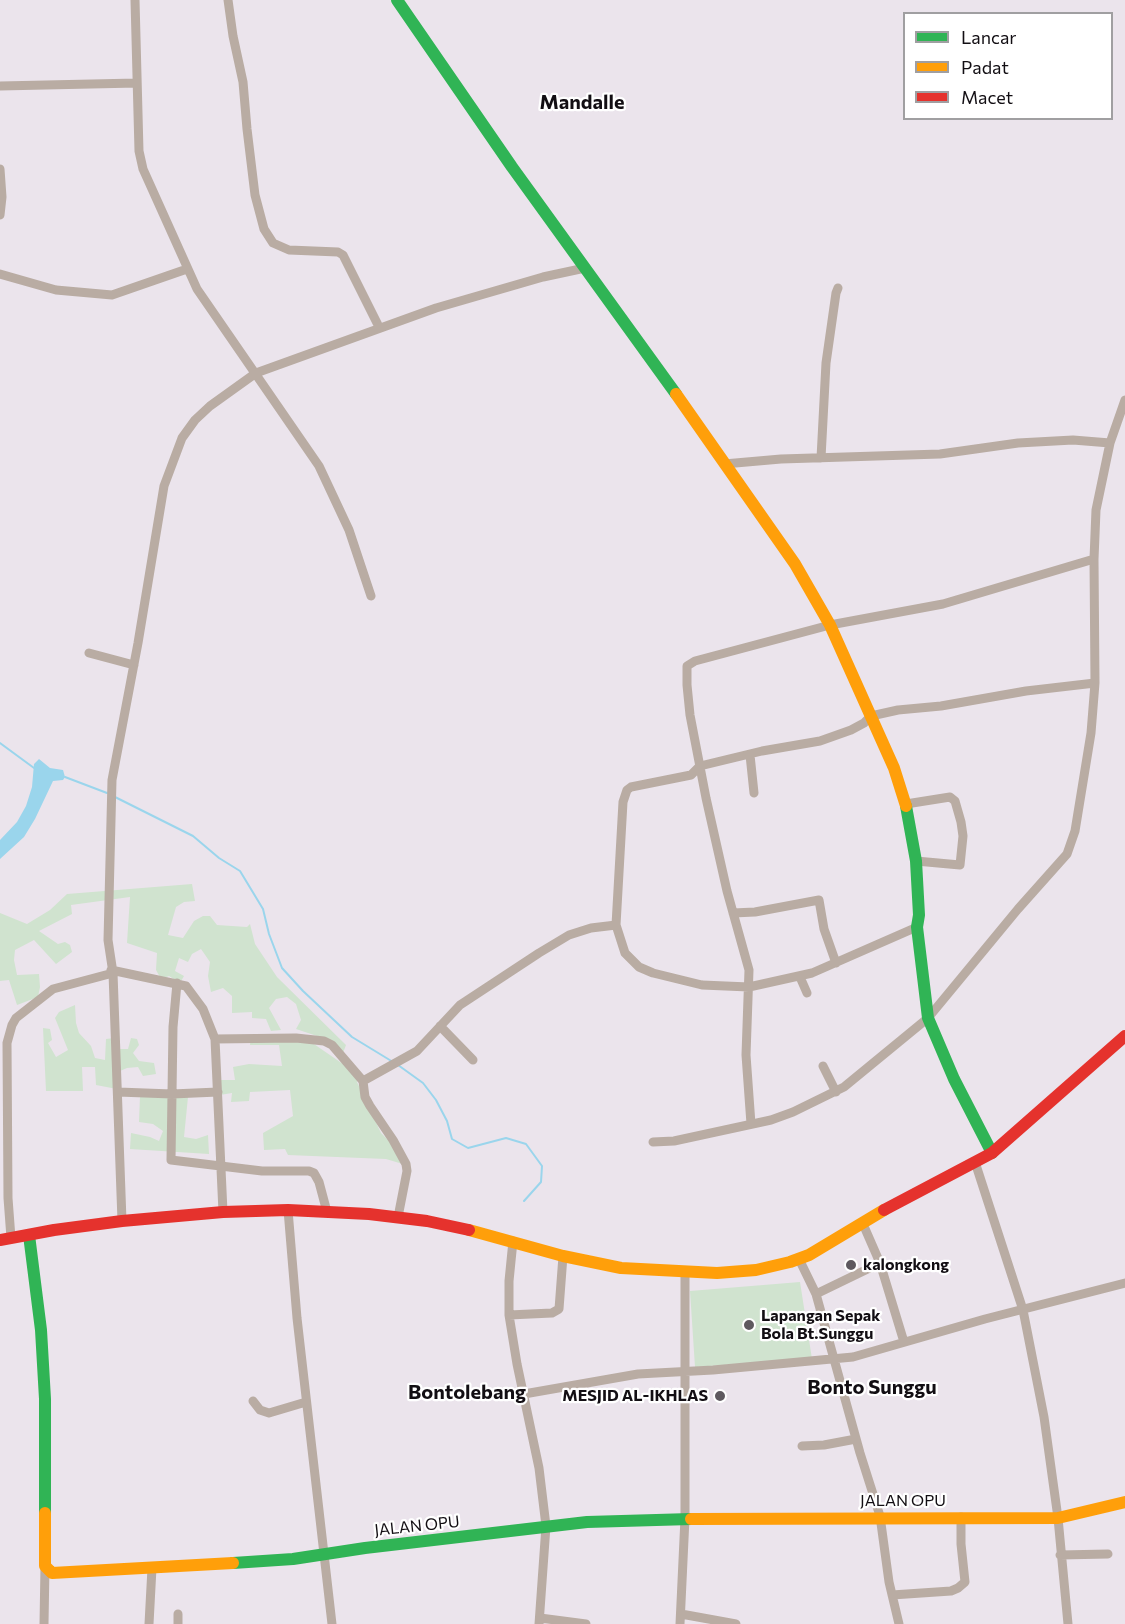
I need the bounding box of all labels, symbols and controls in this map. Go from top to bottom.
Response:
legend [903,12,1113,120]
text: Lancar [961,26,1017,48]
text: Padat [961,56,1009,78]
text: Macet [961,86,1013,108]
district label: Mandalle [540,90,624,114]
place label: kalongkong [863,1255,949,1275]
marker: kalongkong [844,1258,858,1272]
place label: Lapangan Sepak Bola Bt.Sunggu [761,1306,880,1344]
marker: Lapangan Sepak Bola Bt.Sunggu [742,1318,756,1332]
district label: Bonto Sunggu [807,1375,937,1399]
district label: Bontolebang [408,1380,526,1404]
place label: MESJID AL-IKHLAS [562,1386,708,1406]
marker: MESJID AL-IKHLAS [713,1389,727,1403]
street label: JALAN OPU [860,1491,946,1511]
street label: JALAN OPU [373,1512,461,1540]

